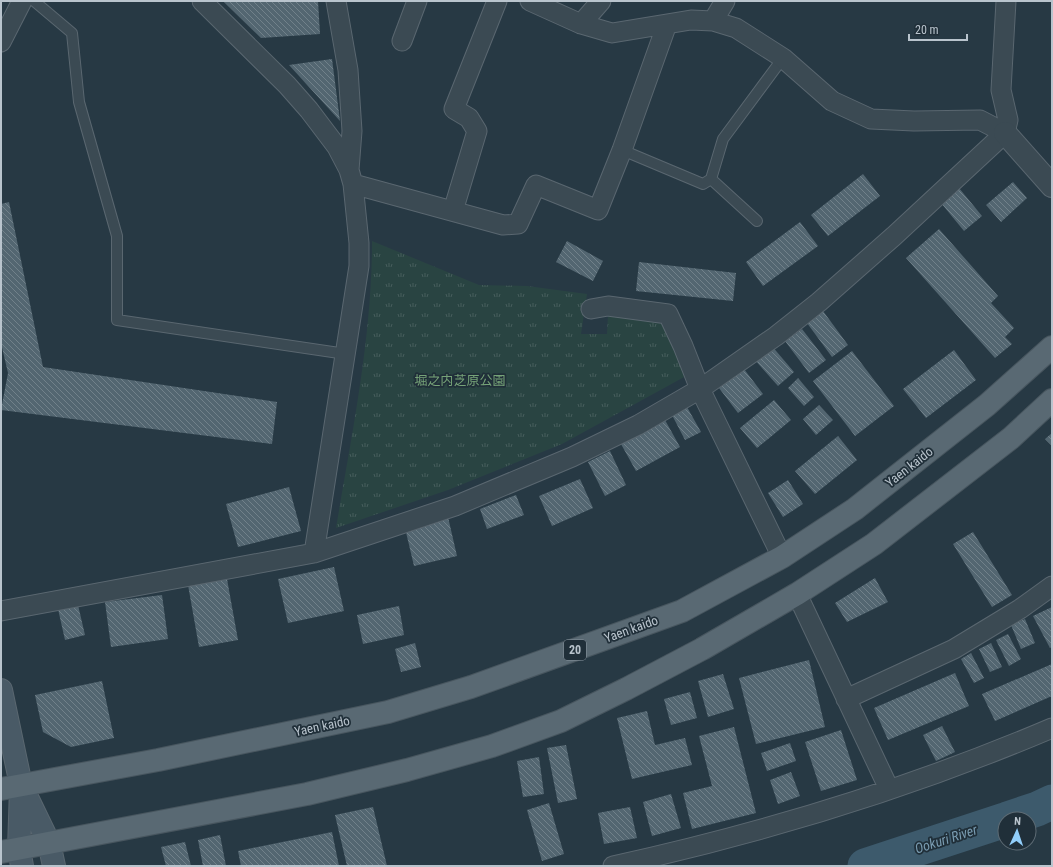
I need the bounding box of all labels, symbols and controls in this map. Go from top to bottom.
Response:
scale bar [909,16,967,42]
text: 20 m [915,23,939,37]
park label: 堀之内芝原公園 [414,373,506,388]
street label: Yaen kaido [882,444,936,490]
street label: Yaen kaido [602,612,660,646]
road number: 20 [564,640,586,660]
street label: Yaen kaido [293,713,351,739]
north arrow [997,811,1037,851]
text: N [1014,815,1021,828]
water label: Ookuri River [913,821,980,857]

